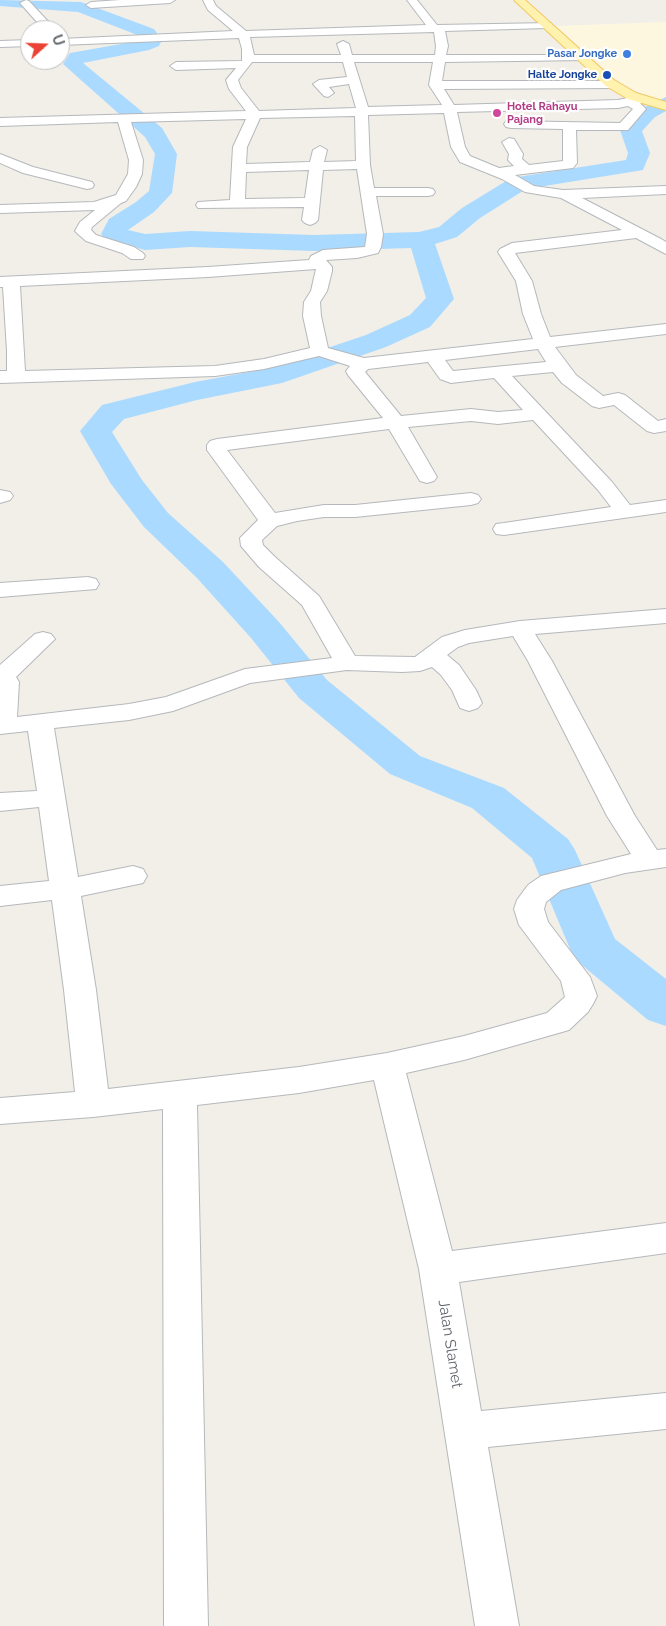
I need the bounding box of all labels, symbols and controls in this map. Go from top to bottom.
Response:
north arrow [20,20,70,70]
text: U [49,33,67,48]
place label: Pasar Jongke [547,47,617,61]
marker: Pasar Jongke [621,48,633,60]
place label: Halte Jongke [528,68,597,82]
marker: Halte Jongke [601,69,613,81]
place label: Hotel Rahayu Pajang [507,100,578,126]
marker: Hotel Rahayu Pajang [491,107,503,119]
street label: Jalan Slamet [434,1299,466,1389]

